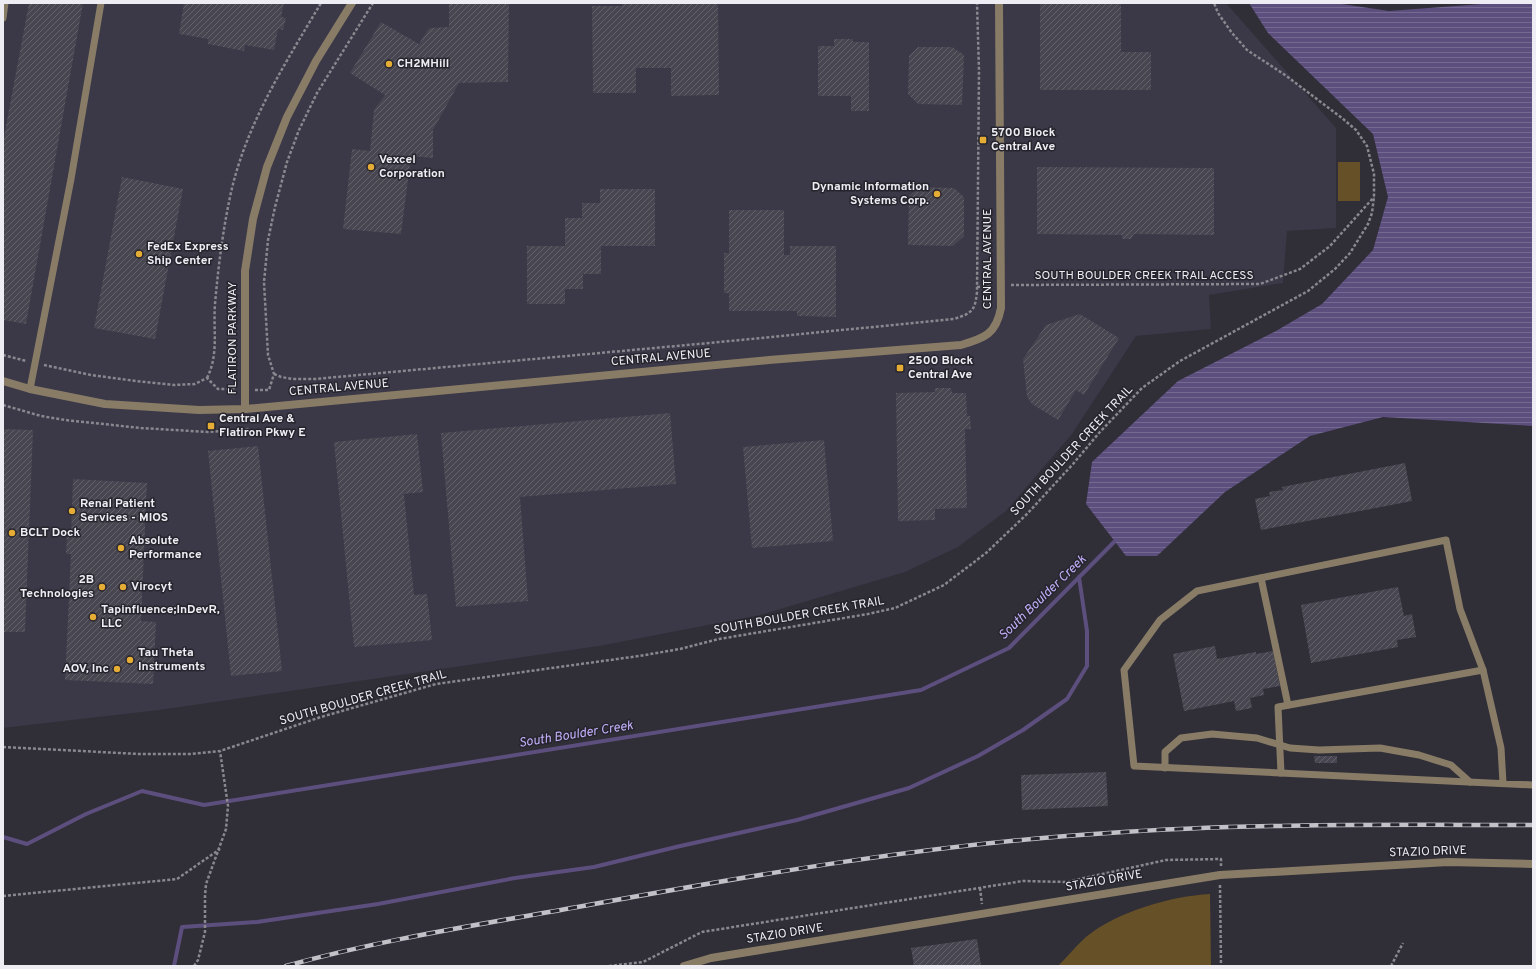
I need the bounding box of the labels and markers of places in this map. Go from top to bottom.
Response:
place label: CH2MHill [397,56,449,72]
marker: CH2MHill [384,59,394,69]
place label: 5700 Block Central Ave [991,125,1056,155]
marker: 5700 Block Central Ave [978,135,988,145]
place label: Vexcel Corporation [379,152,445,182]
marker: Vexcel Corporation [366,162,376,172]
place label: Dynamic Information Systems Corp. [812,179,929,209]
marker: Dynamic Information Systems Corp. [932,189,942,199]
place label: FedEx Express Ship Center [147,239,229,269]
marker: FedEx Express Ship Center [134,249,144,259]
place label: 2500 Block Central Ave [908,353,974,383]
marker: 2500 Block Central Ave [895,363,905,373]
place label: Central Ave & Flatiron Pkwy E [219,411,306,441]
marker: Central Ave & Flatiron Pkwy E [206,421,216,431]
place label: Renal Patient Services - MIOS [80,496,168,526]
marker: Renal Patient Services - MIOS [67,506,77,516]
place label: BCLT Dock [20,525,80,541]
marker: BCLT Dock [7,528,17,538]
place label: Absolute Performance [129,533,202,563]
marker: Absolute Performance [116,543,126,553]
place label: 2B Technologies [20,572,94,602]
place label: Virocyt [131,579,172,595]
marker: 2B Technologies [97,582,107,592]
marker: Virocyt [118,582,128,592]
place label: Tapinfluence;InDevR, LLC [101,602,220,632]
marker: Tapinfluence;InDevR, LLC [88,612,98,622]
place label: Tau Theta Instruments [138,645,206,675]
marker: Tau Theta Instruments [125,655,135,665]
place label: AOV, Inc [62,661,109,677]
marker: AOV, Inc [112,664,122,674]

